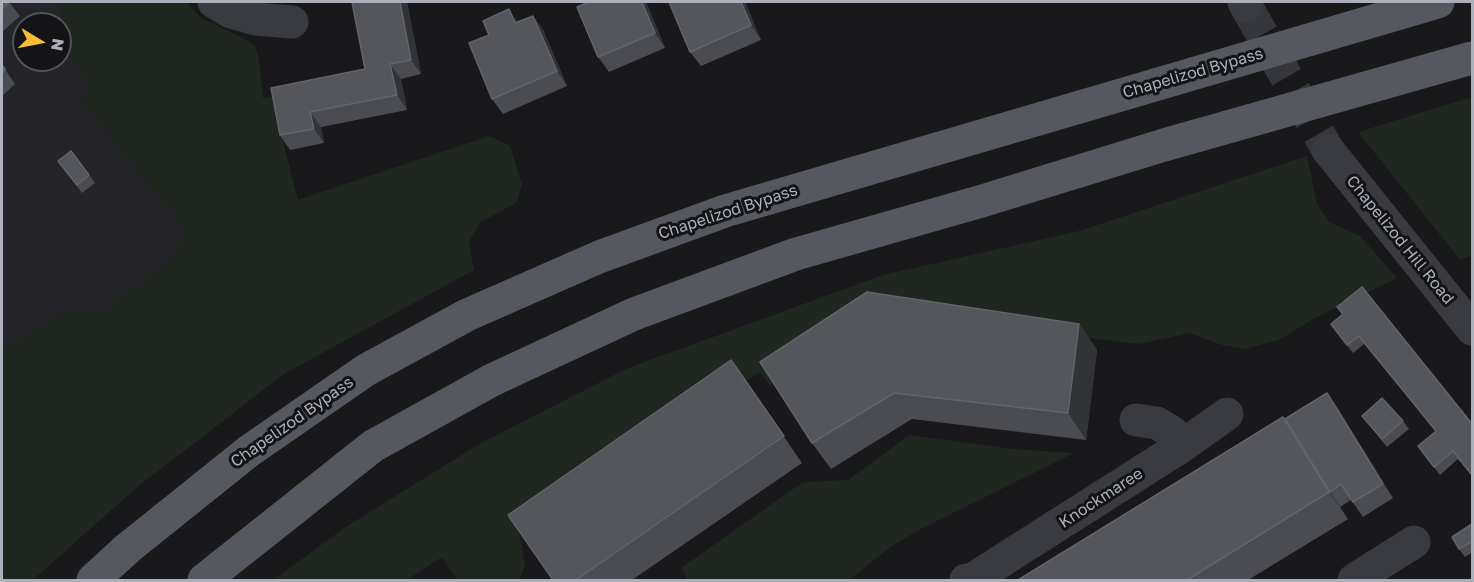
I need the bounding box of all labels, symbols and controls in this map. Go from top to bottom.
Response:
north arrow [12,12,72,72]
text: N [47,37,69,53]
street label: Chapelizod Bypass [1121,44,1265,102]
street label: Chapelizod Hill Road [1342,172,1458,308]
street label: Chapelizod Bypass [656,180,800,244]
street label: Chapelizod Bypass [227,372,357,472]
street label: Knockmaree [1055,464,1147,532]

